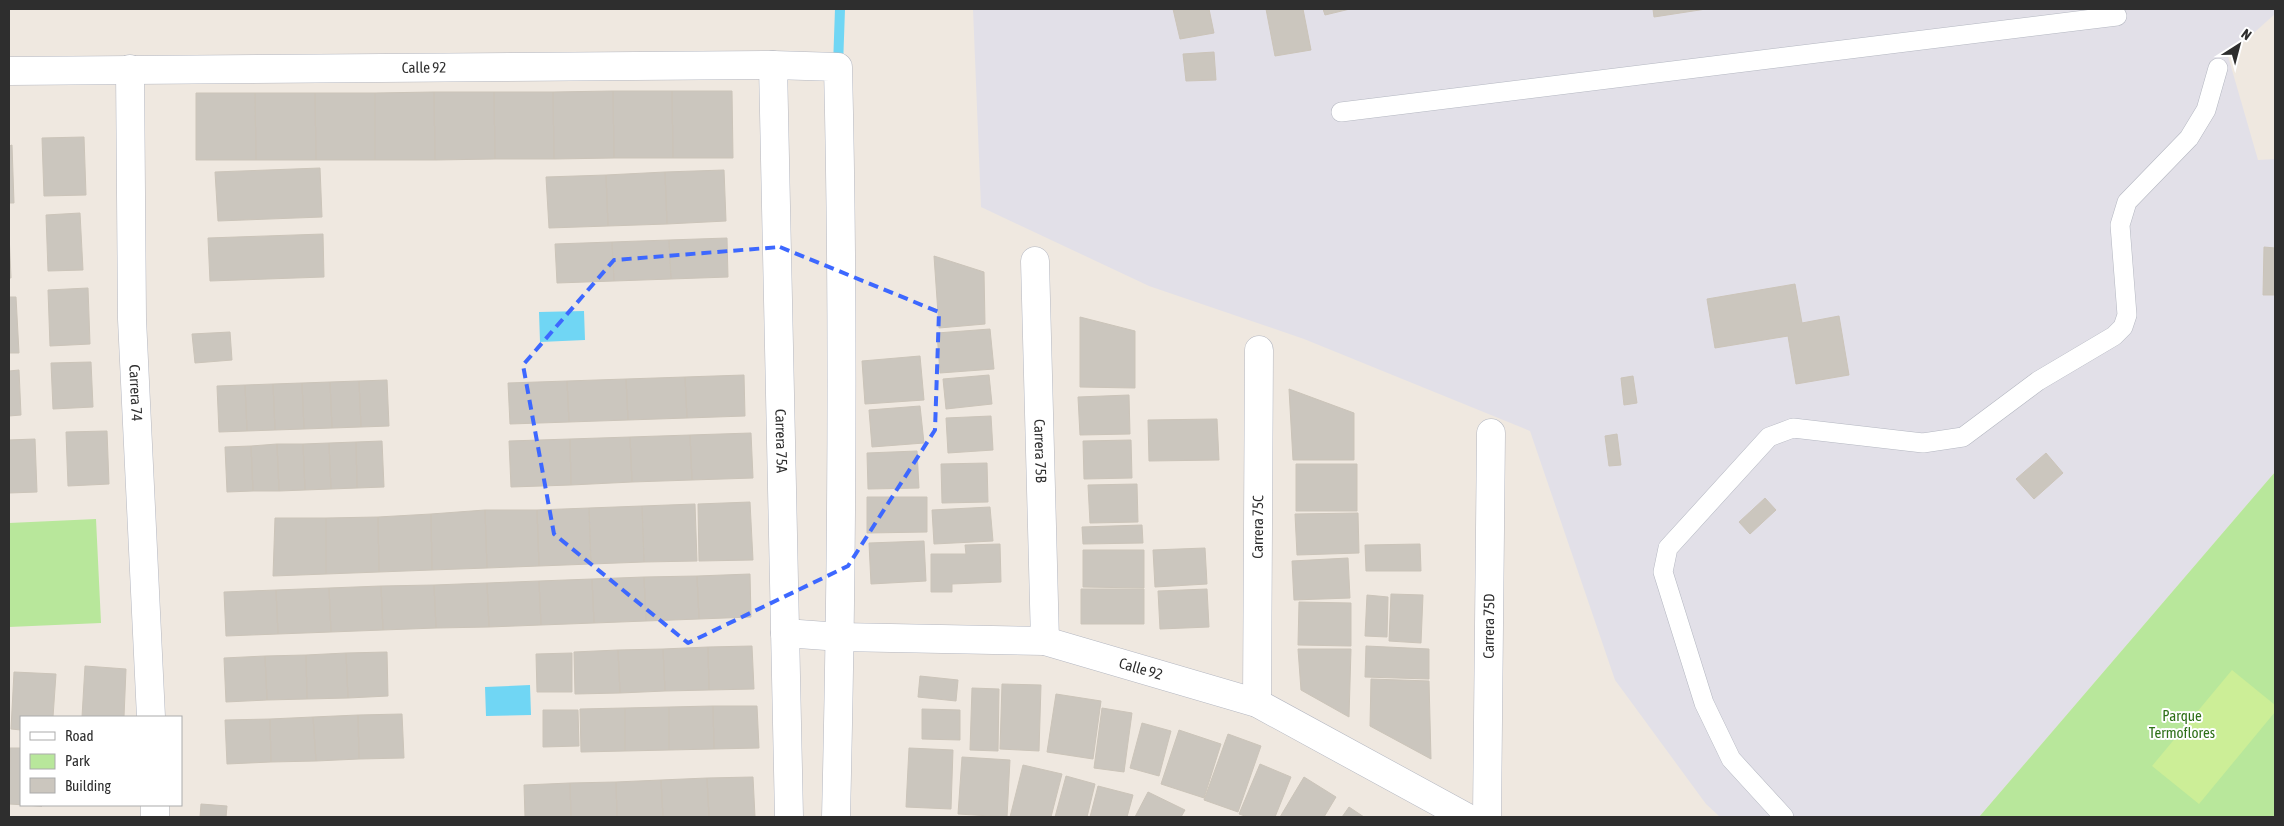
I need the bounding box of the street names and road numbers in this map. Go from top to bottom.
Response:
street label: Calle 92 [402,59,446,76]
street label: Carrera 74 [126,364,146,422]
street label: Carrera 75A [772,409,791,474]
street label: Carrera 75B [1031,419,1050,483]
street label: Carrera 75C [1249,495,1266,559]
street label: Carrera 75D [1480,593,1497,659]
street label: Calle 92 [1117,654,1165,683]

